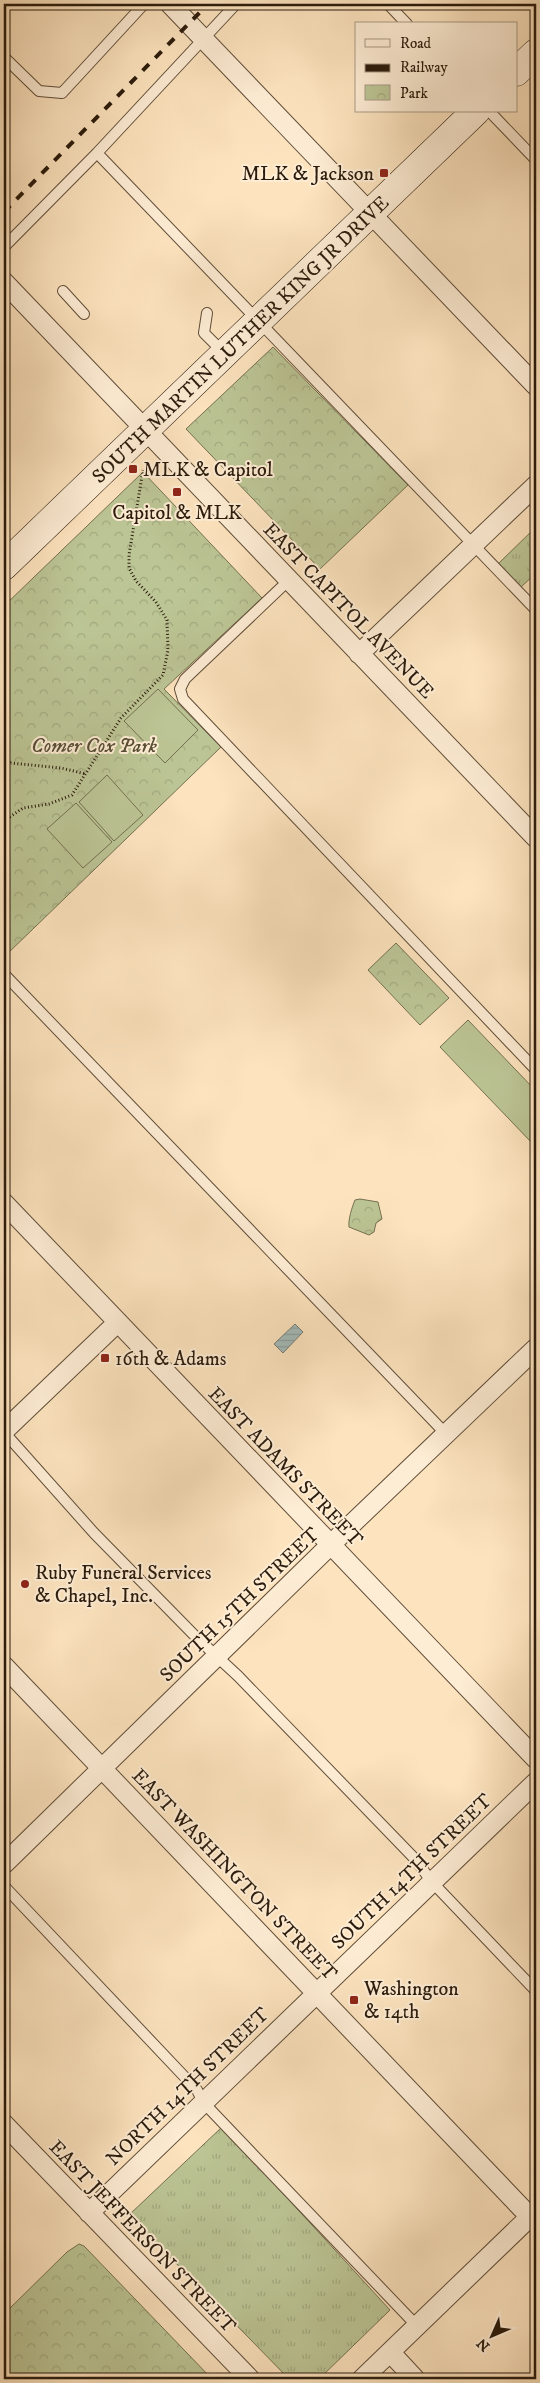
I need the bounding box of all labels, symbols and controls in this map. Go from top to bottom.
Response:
legend [355,22,518,112]
text: Road [400,34,432,53]
text: Railway [400,58,448,77]
text: Park [400,84,429,103]
place label: MLK & Jackson [242,162,375,187]
marker: MLK & Jackson [378,167,390,179]
street label: SOUTH MARTIN LUTHER KING JR DRIVE [87,191,395,489]
place label: MLK & Capitol [143,458,273,483]
marker: MLK & Capitol [127,463,139,475]
marker: Capitol & MLK [171,486,183,498]
place label: Capitol & MLK [112,501,242,526]
street label: EAST CAPITOL AVENUE [257,518,439,704]
park label: Comer Cox Park [31,734,158,759]
place label: 16th & Adams [115,1347,227,1372]
marker: 16th & Adams [99,1352,111,1364]
street label: EAST ADAMS STREET [202,1382,368,1552]
street label: SOUTH 15TH STREET [155,1522,325,1688]
place label: Ruby Funeral Services & Chapel, Inc. [35,1561,212,1609]
marker: Ruby Funeral Services & Chapel, Inc. [19,1578,31,1590]
street label: EAST WASHINGTON STREET [126,1764,342,1986]
street label: SOUTH 14TH STREET [326,1789,498,1955]
place label: Washington & 14th [363,1977,459,2025]
marker: Washington & 14th [348,1994,360,2006]
street label: NORTH 14TH STREET [101,2003,275,2172]
street label: EAST JEFFERSON STREET [43,2135,241,2339]
north arrow [468,2310,518,2360]
text: N [473,2334,494,2355]

